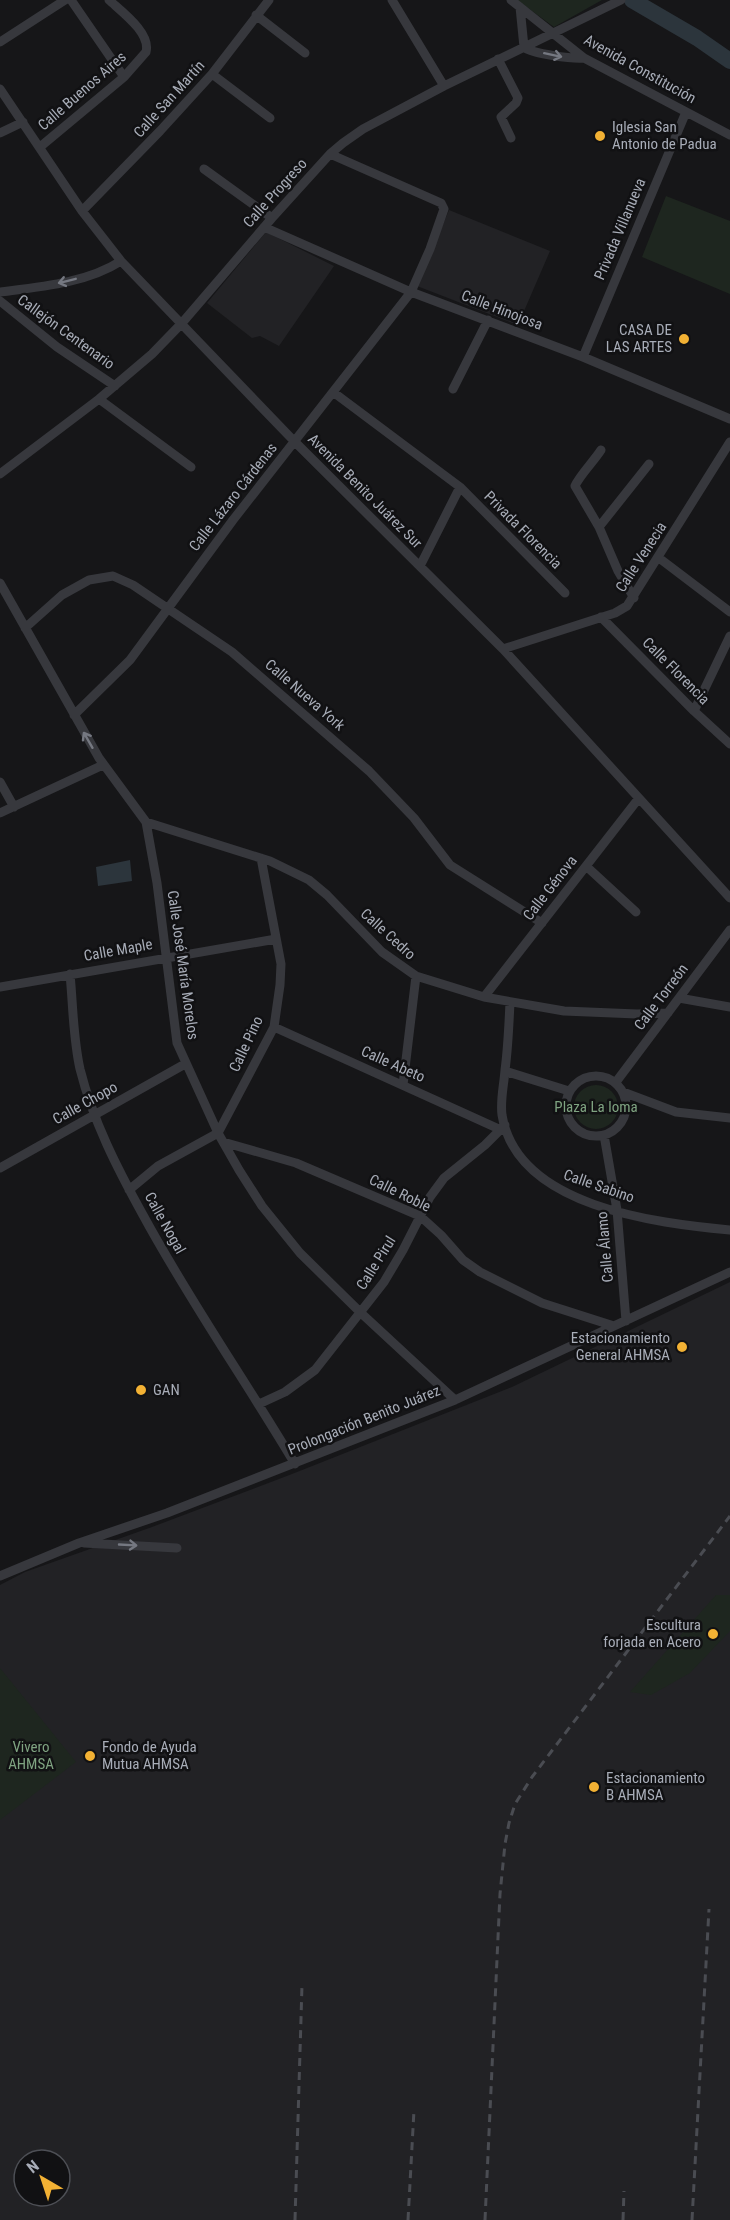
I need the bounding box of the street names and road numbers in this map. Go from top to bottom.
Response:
street label: Avenida Constitución [581,31,699,107]
street label: Calle Buenos Aires [34,48,130,134]
street label: Calle San Martín [130,57,208,141]
street label: Calle Progreso [239,155,311,231]
street label: Privada Villanueva [590,175,650,283]
street label: Calle Hinojosa [459,286,545,334]
street label: Callejón Centenario [14,291,118,373]
street label: Avenida Benito Juárez Sur [304,430,426,552]
street label: Calle Lázaro Cárdenas [185,439,281,555]
street label: Privada Florencia [480,487,566,573]
street label: Calle Venecia [612,519,670,595]
street label: Calle Florencia [639,634,713,708]
street label: Calle Nueva York [261,655,349,735]
street label: Calle Génova [519,852,581,924]
street label: Calle José María Morelos [164,889,202,1041]
street label: Calle Cedro [357,905,419,963]
street label: Calle Maple [82,935,154,965]
street label: Calle Torreón [630,960,692,1034]
street label: Calle Pino [225,1013,267,1075]
street label: Calle Abeto [358,1042,428,1086]
street label: Calle Chopo [49,1078,121,1128]
street label: Calle Sabino [561,1166,637,1206]
street label: Calle Roble [366,1170,434,1216]
street label: Calle Nogal [141,1189,189,1257]
street label: Calle Álamo [593,1211,617,1283]
street label: Calle Pirul [352,1233,400,1293]
street label: Prolongación Benito Juárez [285,1381,443,1459]

